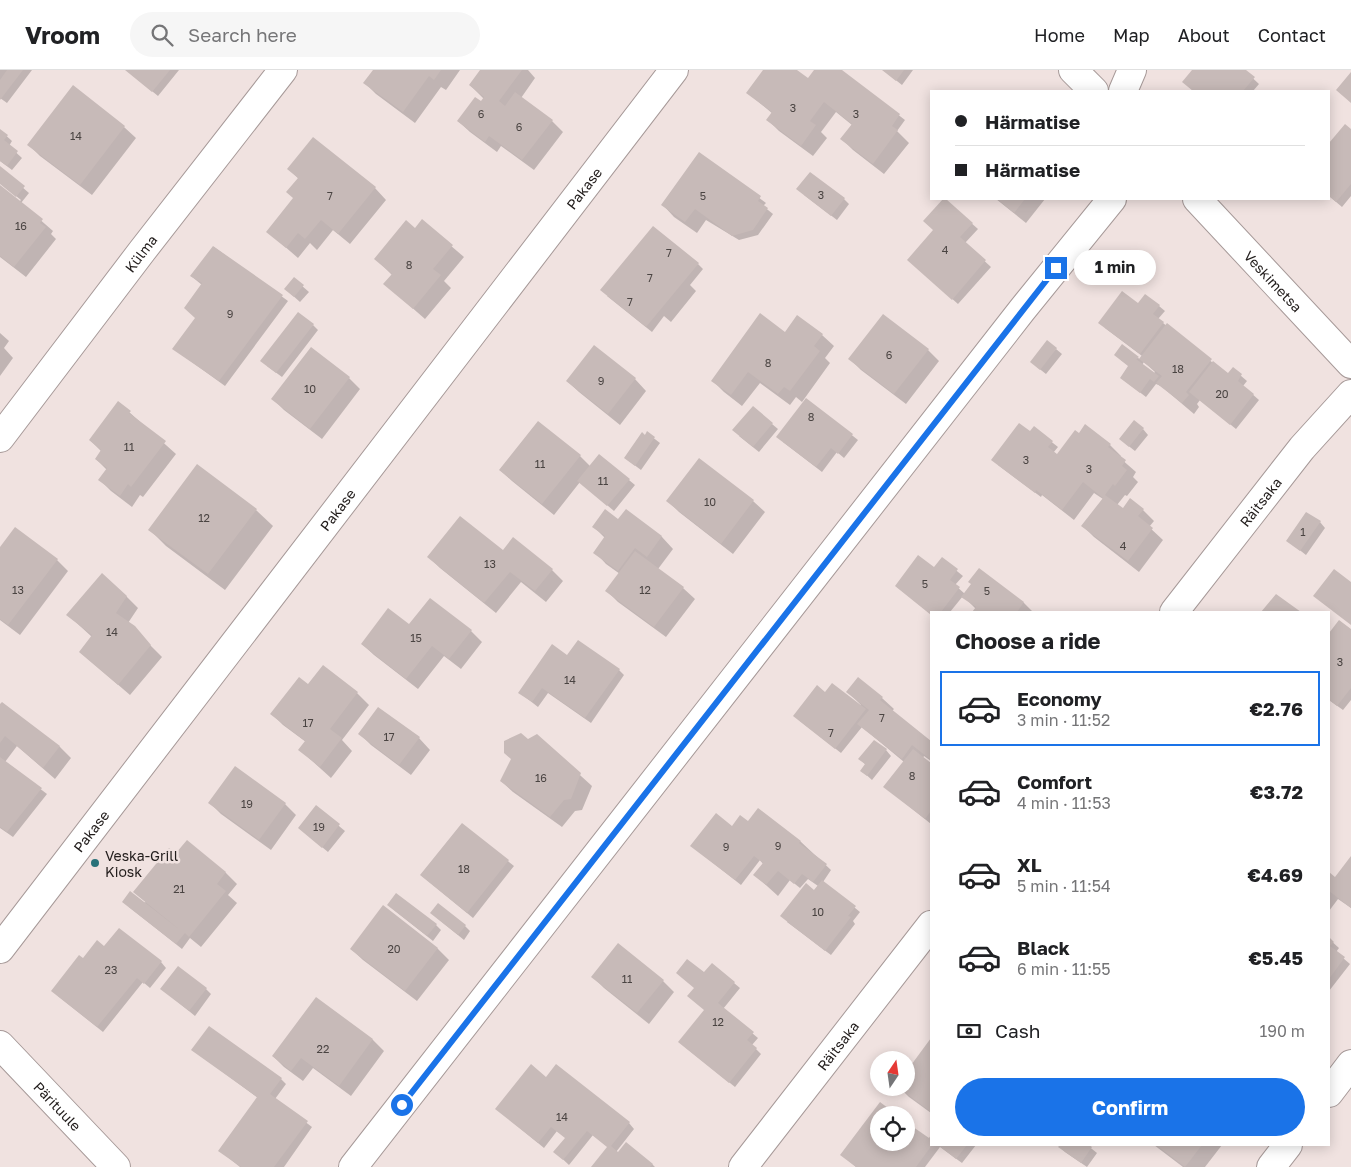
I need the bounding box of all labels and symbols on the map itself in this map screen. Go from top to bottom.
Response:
house number: 3 [790,101,796,114]
house number: 6 [478,107,485,120]
house number: 3 [853,107,859,120]
house number: 6 [516,120,523,133]
house number: 14 [70,129,82,142]
street label: Pakase [562,164,605,212]
house number: 3 [818,188,824,201]
house number: 7 [327,189,333,202]
house number: 5 [700,189,706,202]
house number: 16 [15,219,27,232]
street label: Külma [121,231,160,275]
house number: 4 [942,243,949,256]
house number: 7 [666,246,672,259]
street label: Veskimetsa [1241,247,1306,315]
callout: 1 min [1074,250,1156,286]
route end [1045,257,1067,279]
house number: 8 [406,258,413,271]
house number: 7 [647,271,653,284]
house number: 7 [627,295,633,308]
house number: 9 [227,307,233,320]
house number: 6 [886,348,893,361]
house number: 8 [765,356,772,369]
house number: 18 [1172,362,1184,375]
house number: 9 [598,374,604,387]
house number: 10 [304,382,316,395]
house number: 20 [1215,387,1229,400]
house number: 8 [808,410,815,423]
house number: 11 [124,440,134,453]
house number: 3 [1023,453,1029,466]
house number: 11 [535,457,545,470]
house number: 3 [1086,462,1092,475]
house number: 11 [598,474,608,487]
street label: Räitsaka [1236,474,1285,530]
street label: Pakase [316,485,359,534]
house number: 10 [704,495,716,508]
house number: 12 [198,511,210,524]
house number: 1 [1300,525,1306,538]
house number: 4 [1120,539,1127,552]
house number: 13 [484,557,496,570]
house number: 5 [922,577,928,590]
house number: 13 [12,583,24,596]
house number: 12 [639,583,651,596]
house number: 5 [984,584,990,597]
house number: 14 [106,625,118,638]
house number: 15 [410,631,422,644]
house number: 3 [1337,655,1343,668]
house number: 14 [564,673,576,686]
house number: 7 [879,711,885,724]
house number: 17 [302,716,314,729]
house number: 7 [828,726,834,739]
house number: 17 [383,730,395,743]
house number: 8 [909,769,916,782]
house number: 16 [535,771,547,784]
house number: 19 [241,797,253,810]
street label: Pakase [69,806,112,855]
house number: 19 [313,820,325,833]
house number: 9 [775,839,781,852]
house number: 9 [723,840,729,853]
place label: Veska-Grill Kiosk [105,847,178,880]
marker: Veska-Grill Kiosk [89,857,101,869]
house number: 18 [458,862,470,875]
house number: 21 [173,882,185,895]
house number: 10 [812,905,824,918]
house number: 20 [387,942,401,955]
house number: 23 [105,963,117,976]
house number: 11 [622,972,632,985]
house number: 12 [712,1015,724,1028]
street label: Räitsaka [813,1017,862,1073]
house number: 22 [317,1042,329,1055]
north arrow [870,1051,915,1096]
street label: Pärituule [31,1078,85,1134]
route start [391,1094,413,1116]
house number: 14 [556,1110,568,1123]

